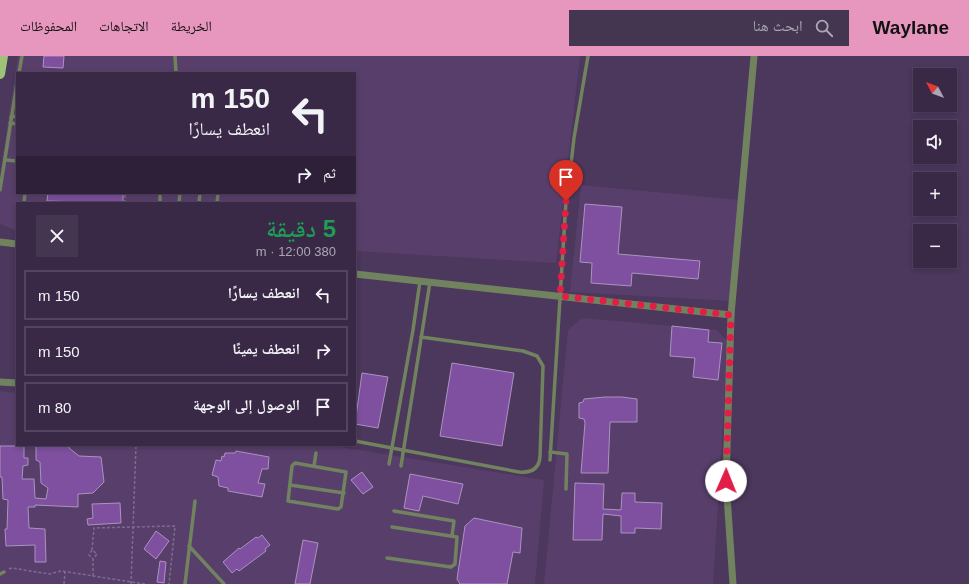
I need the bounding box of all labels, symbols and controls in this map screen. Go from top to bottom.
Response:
search box [569,10,849,46]
text: ابحث هنا [753,17,803,34]
icon: search [813,17,835,39]
text: Waylane [873,17,949,38]
text: المحفوظات [20,18,77,34]
text: الاتجاهات [99,18,149,34]
text: الخريطة [171,18,212,34]
north arrow [913,68,957,112]
map controls [913,68,957,268]
text: 150 m [191,83,270,114]
icon: left [284,88,336,140]
text: انعطف يسارًا [188,119,270,139]
button: sound [913,120,957,164]
pin [549,160,583,201]
icon: right [293,164,315,186]
text: ثم [323,164,336,181]
icon: arrive [555,166,577,188]
button: + [913,172,957,216]
button: close [36,215,78,257]
text: 5 دقيقة [266,215,336,242]
button: − [913,224,957,268]
text: 380 m · 12:00 [256,244,336,259]
text: انعطف يسارًا [228,284,300,301]
icon: left [312,284,334,306]
text: 150 m [38,287,80,304]
text: انعطف يمينًا [232,340,300,357]
icon: right [312,340,334,362]
text: 150 m [38,343,80,360]
text: الوصول إلى الوجهة [193,396,300,413]
icon: arrive [312,396,334,418]
text: 80 m [38,399,71,416]
position arrow [705,460,747,502]

